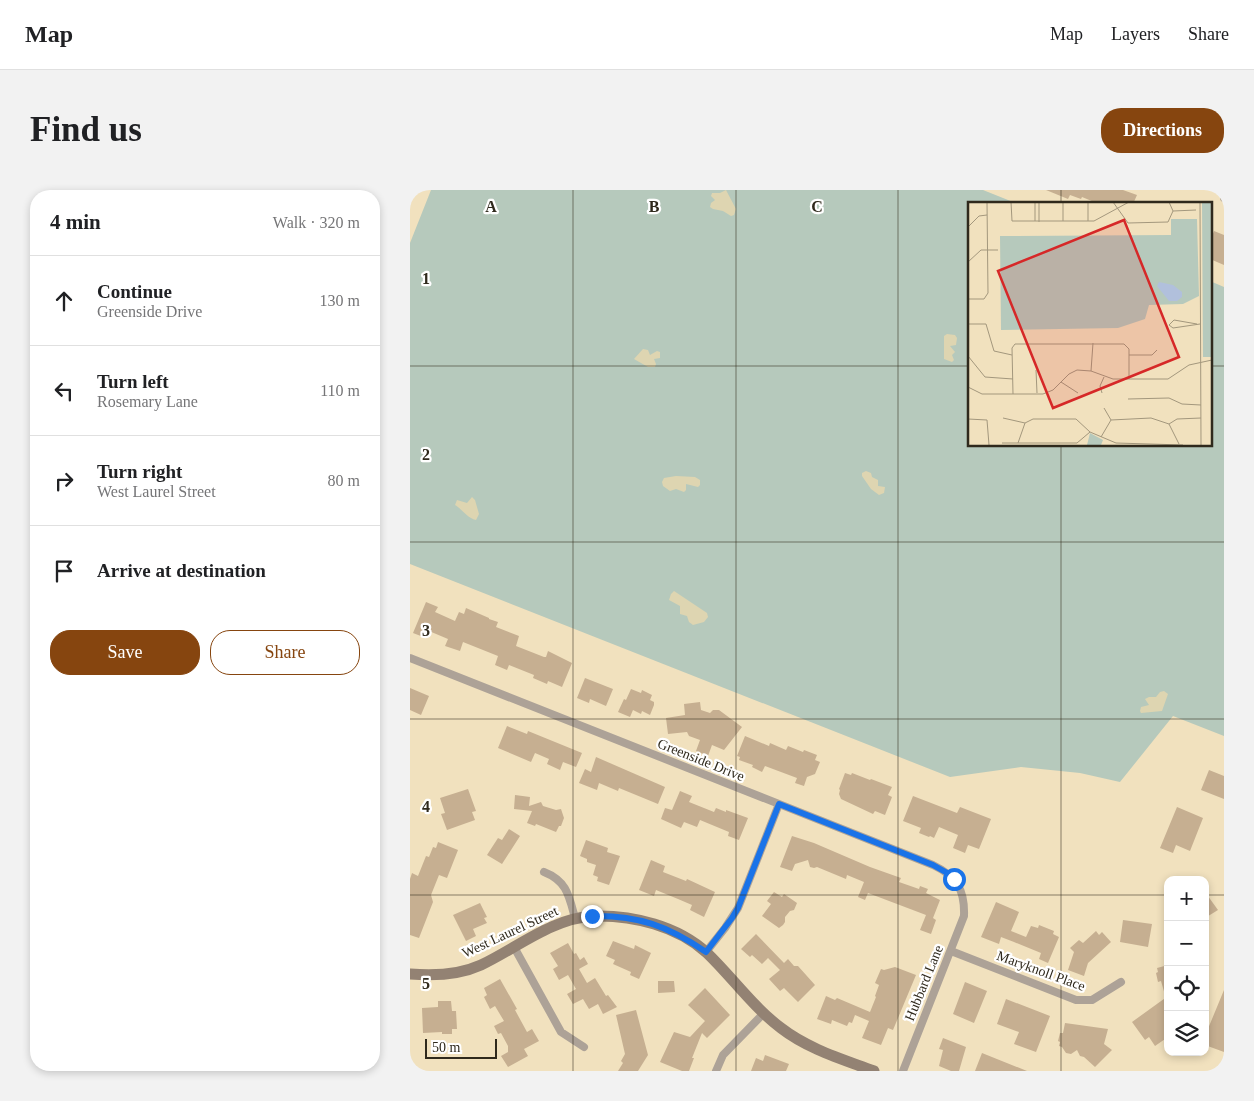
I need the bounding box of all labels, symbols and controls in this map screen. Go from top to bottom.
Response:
text: Map [25,21,73,47]
text: Map [1050,24,1083,44]
text: Layers [1111,24,1160,44]
text: Share [1188,24,1229,44]
button: Directions [1101,108,1224,153]
text: Find us [30,110,142,149]
text: A [485,198,497,215]
text: B [649,198,660,215]
text: C [811,198,823,215]
inset map [968,202,1212,446]
text: 4 min [50,210,101,234]
text: Walk · 320 m [273,214,360,231]
text: 1 [422,270,430,287]
text: Continue [97,281,172,302]
icon: ahead [50,287,78,315]
text: 130 m [320,292,360,309]
text: Greenside Drive [97,303,202,320]
text: Turn left [97,371,169,392]
icon: left [50,377,78,405]
text: 110 m [320,382,360,399]
text: Rosemary Lane [97,393,198,410]
text: 2 [422,446,430,463]
text: Turn right [97,461,182,482]
icon: right [50,467,78,495]
text: 80 m [328,472,360,489]
text: West Laurel Street [97,483,216,500]
icon: arrive [50,557,78,585]
text: Arrive at destination [97,560,266,581]
text: 3 [422,622,430,639]
button: Save [50,630,200,675]
button: Share [210,630,360,675]
street label: Greenside Drive [655,736,747,784]
text: 4 [422,798,430,815]
route start [943,868,966,891]
map controls [1164,876,1209,1056]
button: + [1164,876,1209,921]
street label: West Laurel Street [460,903,560,961]
route end [581,905,604,928]
button: − [1164,921,1209,966]
street label: Hubbard Lane [902,943,946,1023]
street label: Maryknoll Place [995,948,1087,994]
button: locate [1164,966,1209,1011]
text: 5 [422,975,430,992]
button: layers [1164,1011,1209,1056]
scale bar [425,1036,498,1059]
text: 50 m [432,1040,460,1055]

